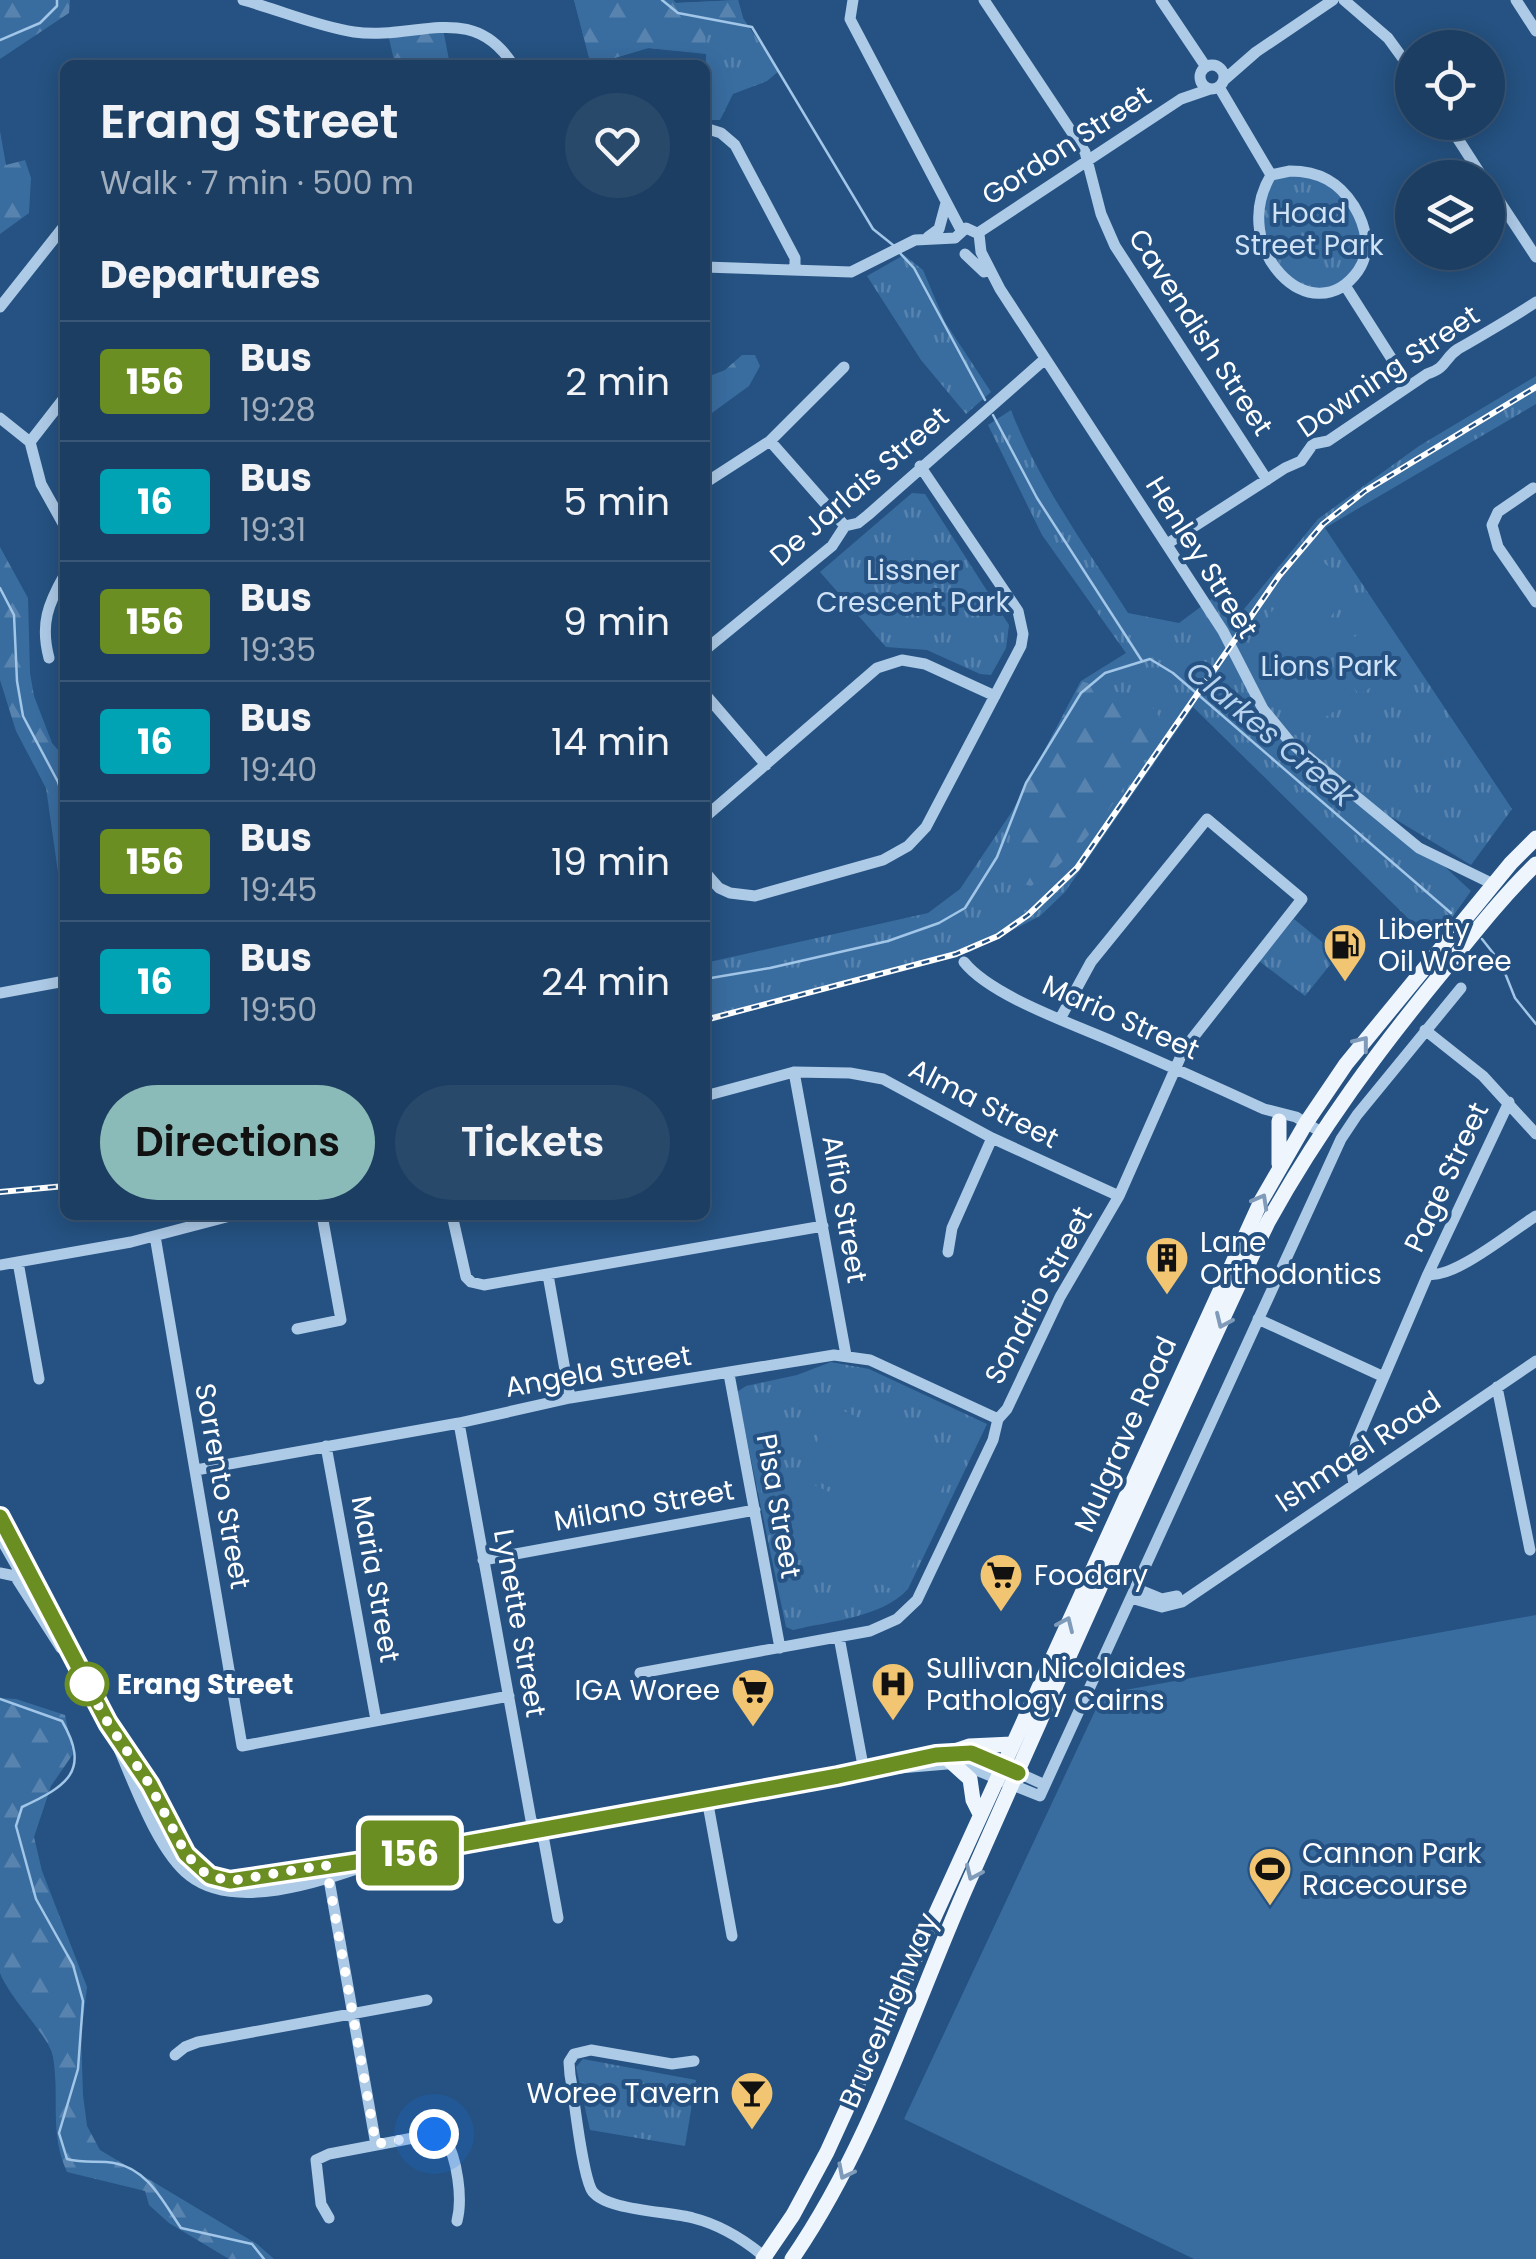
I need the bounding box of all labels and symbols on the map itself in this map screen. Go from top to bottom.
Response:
street label: Gordon Street [974,76,1158,215]
park label: Hoad Street Park [1234,194,1384,265]
street label: Cavendish Street [1119,221,1282,443]
street label: Downing Street [1290,296,1487,447]
street label: De Jarlais Street [761,398,957,575]
street label: Henley Street [1136,469,1267,646]
park label: Lissner Crescent Park [816,551,1011,622]
park label: Lions Park [1261,647,1398,686]
water label: Clarkes Creek [1177,650,1365,818]
place label: Liberty Oil Woree [1378,910,1512,981]
fuel station icon: Liberty Oil Woree [1322,922,1368,983]
street label: Mario Street [1036,966,1205,1069]
one-way arrow [1350,1036,1368,1054]
street label: Alma Street [902,1049,1065,1158]
street label: Page Street [1395,1096,1498,1258]
street label: Alfio Street [812,1132,877,1286]
one-way arrow [1248,1194,1268,1212]
street label: Sondrio Street [975,1200,1102,1391]
place label: Lane Orthodontics [1200,1223,1382,1294]
building icon: Lane Orthodontics [1144,1235,1190,1296]
one-way arrow [1215,1311,1235,1329]
street label: Mulgrave Road [1065,1330,1186,1538]
street label: Angela Street [502,1336,694,1407]
street label: Sorrento Street [185,1380,260,1592]
street label: Ishmael Road [1268,1382,1449,1521]
street label: Pisa Street [747,1431,810,1581]
street label: Milano Street [551,1470,737,1541]
street label: Maria Street [342,1493,409,1666]
street label: Lynette Street [484,1526,555,1720]
supermarket icon: Foodary [978,1552,1024,1613]
place label: Foodary [1034,1556,1148,1595]
one-way arrow [1054,1616,1074,1634]
place label: Sullivan Nicolaides Pathology Cairns [926,1649,1186,1720]
hospital icon: Sullivan Nicolaides Pathology Cairns [870,1661,916,1722]
marker: Erang Street [66,1663,108,1705]
place label: Erang Street [117,1665,293,1704]
supermarket icon: IGA Woree [730,1667,776,1728]
place label: IGA Woree [575,1671,720,1710]
line badge: 156 [352,1820,468,1886]
place label: Cannon Park Racecourse [1302,1834,1482,1905]
sports icon: Cannon Park Racecourse [1247,1846,1293,1907]
one-way arrow [965,1863,985,1881]
street label: Bruce Highway [830,1907,947,2114]
bar icon: Woree Tavern [729,2070,775,2131]
place label: Woree Tavern [527,2074,720,2113]
your location [409,2109,459,2159]
one-way arrow [838,2161,857,2179]

